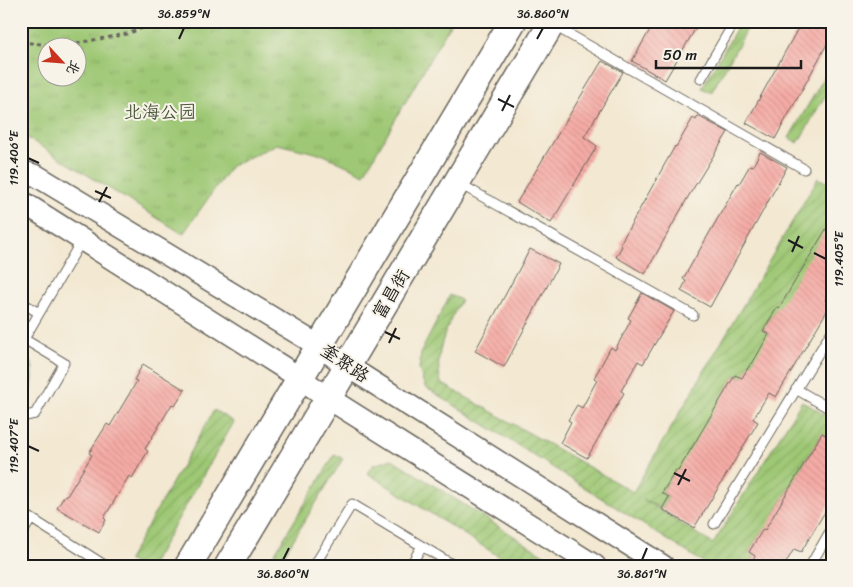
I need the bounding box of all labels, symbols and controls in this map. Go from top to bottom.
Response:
text: 36.859°N [158,3,211,25]
text: 36.860°N [517,3,570,25]
north arrow [38,38,88,88]
scale bar [656,38,800,70]
text: 50 m [663,42,698,68]
text: 北 [59,56,88,79]
park label: 北海公园 [124,96,196,128]
text: 119.406°E [3,129,25,186]
text: 119.405°E [828,230,850,287]
street label: 富昌街 [363,263,419,325]
street label: 奎聚路 [314,335,376,391]
text: 119.407°E [3,417,25,474]
text: 36.860°N [257,563,310,585]
text: 36.861°N [617,563,668,585]

